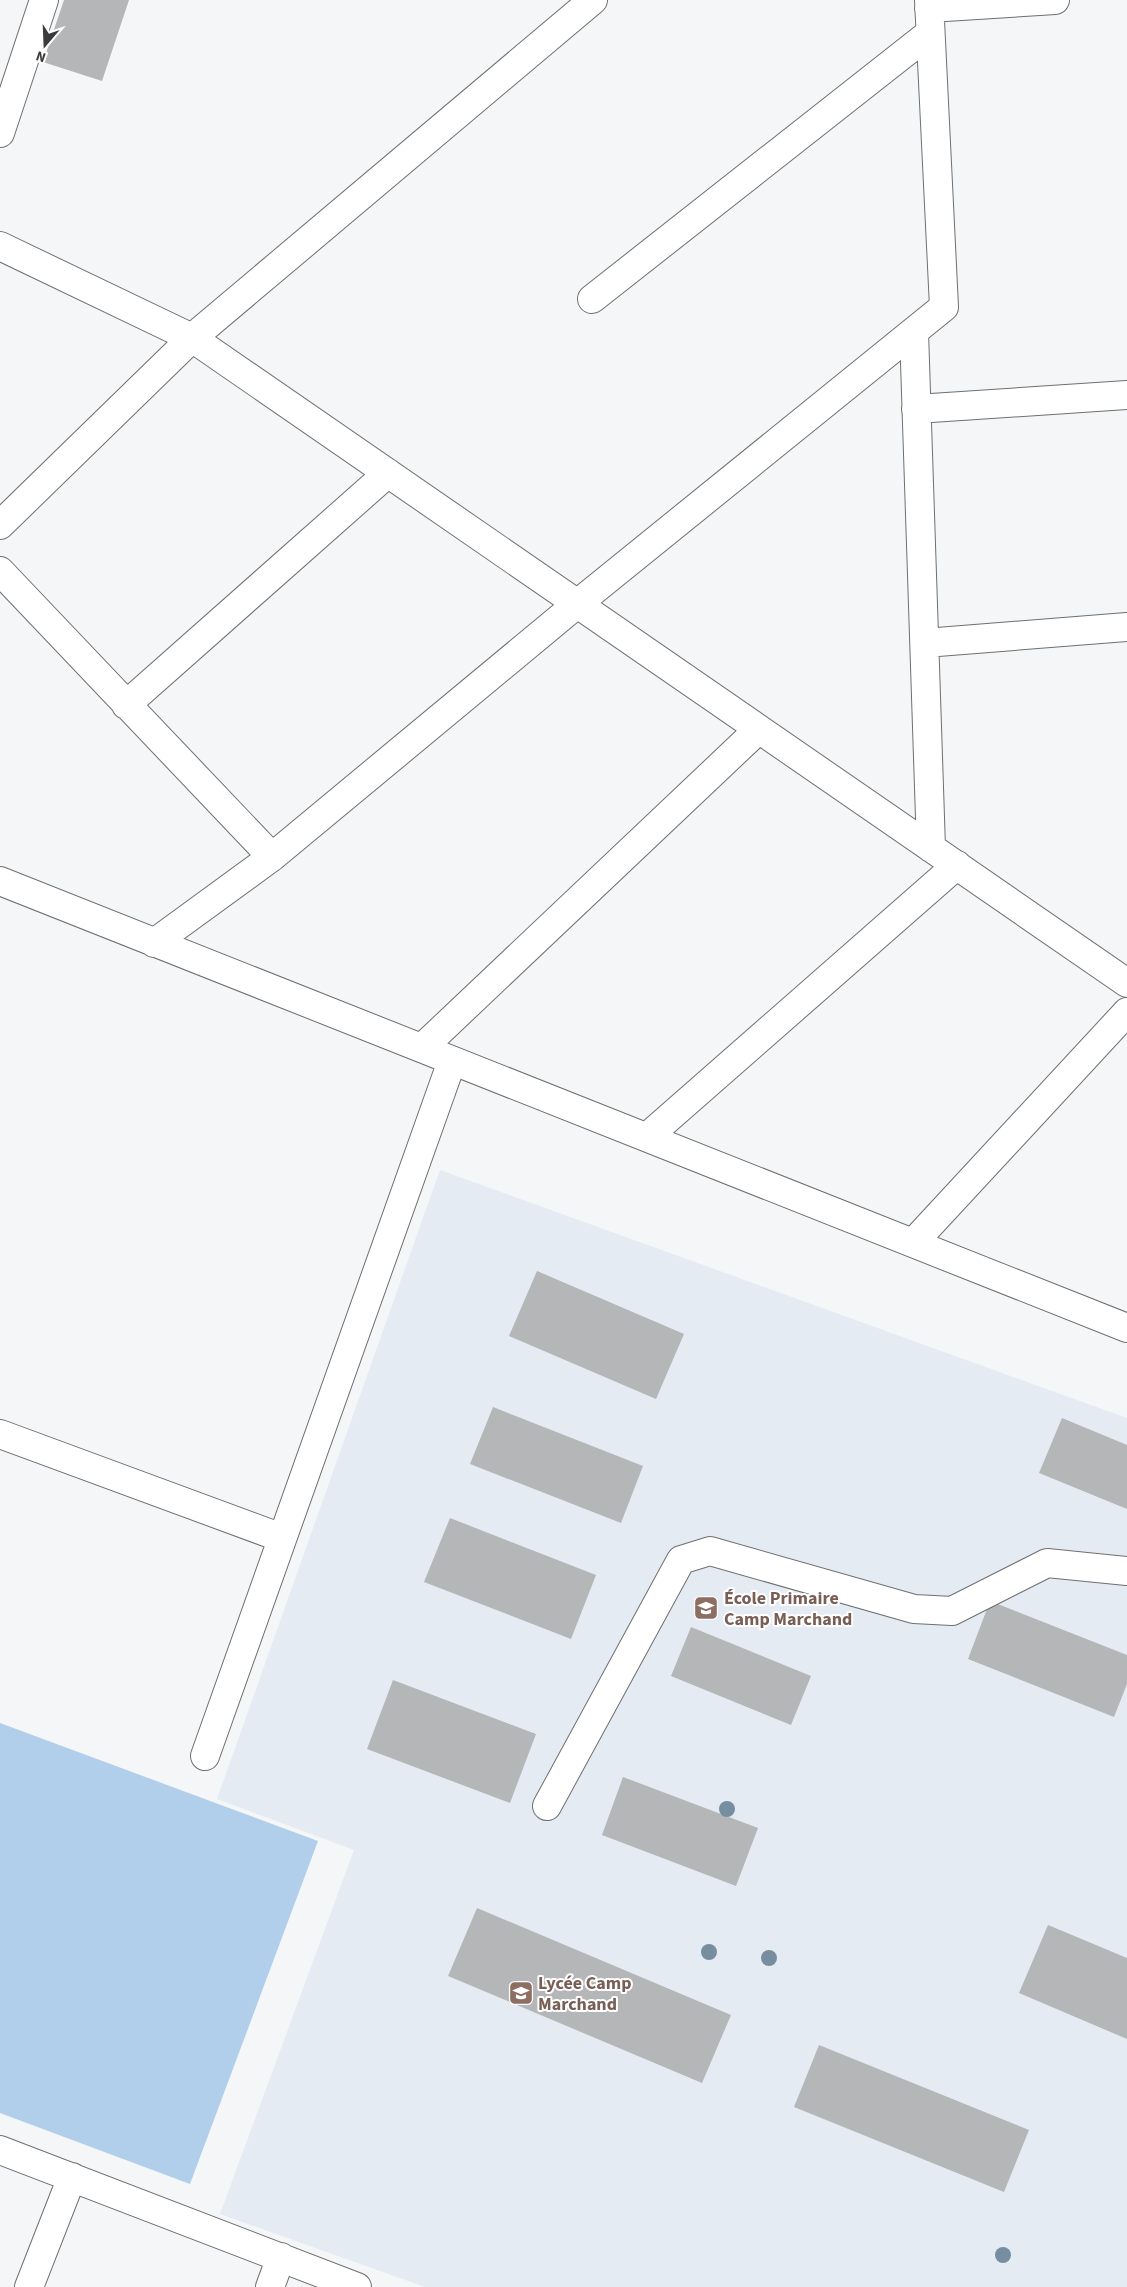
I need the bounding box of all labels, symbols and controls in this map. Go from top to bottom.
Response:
north arrow [20,20,70,70]
text: N [33,45,49,67]
place label: École Primaire Camp Marchand [724,1586,852,1632]
school or university icon: École Primaire Camp Marchand [693,1595,719,1621]
place label: Lycée Camp Marchand [538,1971,631,2017]
school or university icon: Lycée Camp Marchand [508,1980,534,2006]

